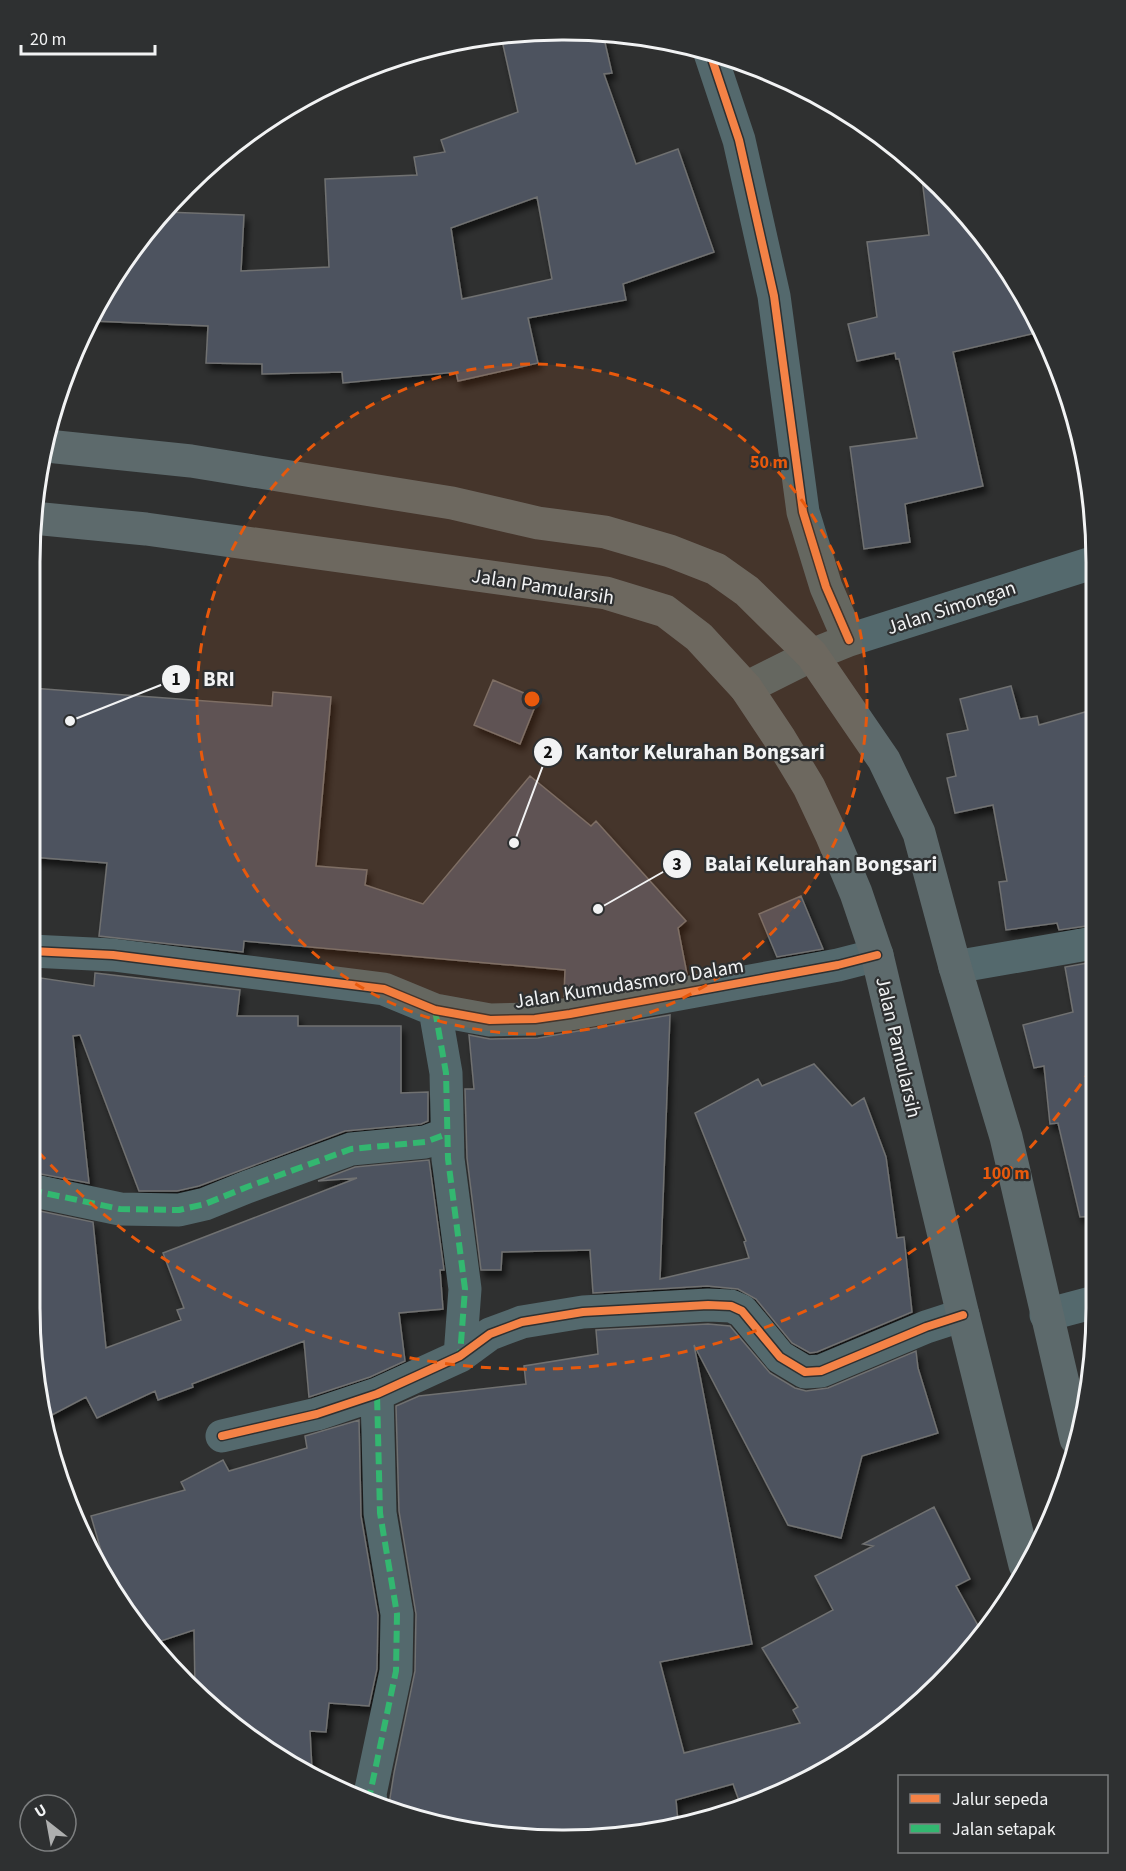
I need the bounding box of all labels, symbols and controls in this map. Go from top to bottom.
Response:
scale bar [21,18,154,56]
text: 20 m [30,27,66,52]
text: 50 m [750,450,788,475]
street label: Jalan Pamularsih [470,562,616,612]
street label: Jalan Simongan [883,574,1020,642]
callout: BRI [161,659,247,698]
text: BRI [203,664,235,694]
text: 1 [171,667,181,692]
centre of rings [522,689,542,709]
callout: Kantor Kelurahan Bongsari [533,732,837,771]
text: Kantor Kelurahan Bongsari [575,737,825,767]
text: 2 [543,740,553,765]
callout: Balai Kelurahan Bongsari [662,844,949,883]
text: Balai Kelurahan Bongsari [705,849,937,879]
text: 3 [672,852,682,877]
street label: Jalan Kumudasmoro Dalam [512,952,746,1016]
street label: Jalan Pamularsih [868,974,928,1121]
text: 100 m [982,1161,1030,1186]
legend [898,1775,1108,1853]
text: Jalur sepeda [952,1787,1048,1812]
north arrow [18,1793,78,1853]
text: U [31,1799,51,1823]
text: Jalan setapak [952,1817,1056,1842]

